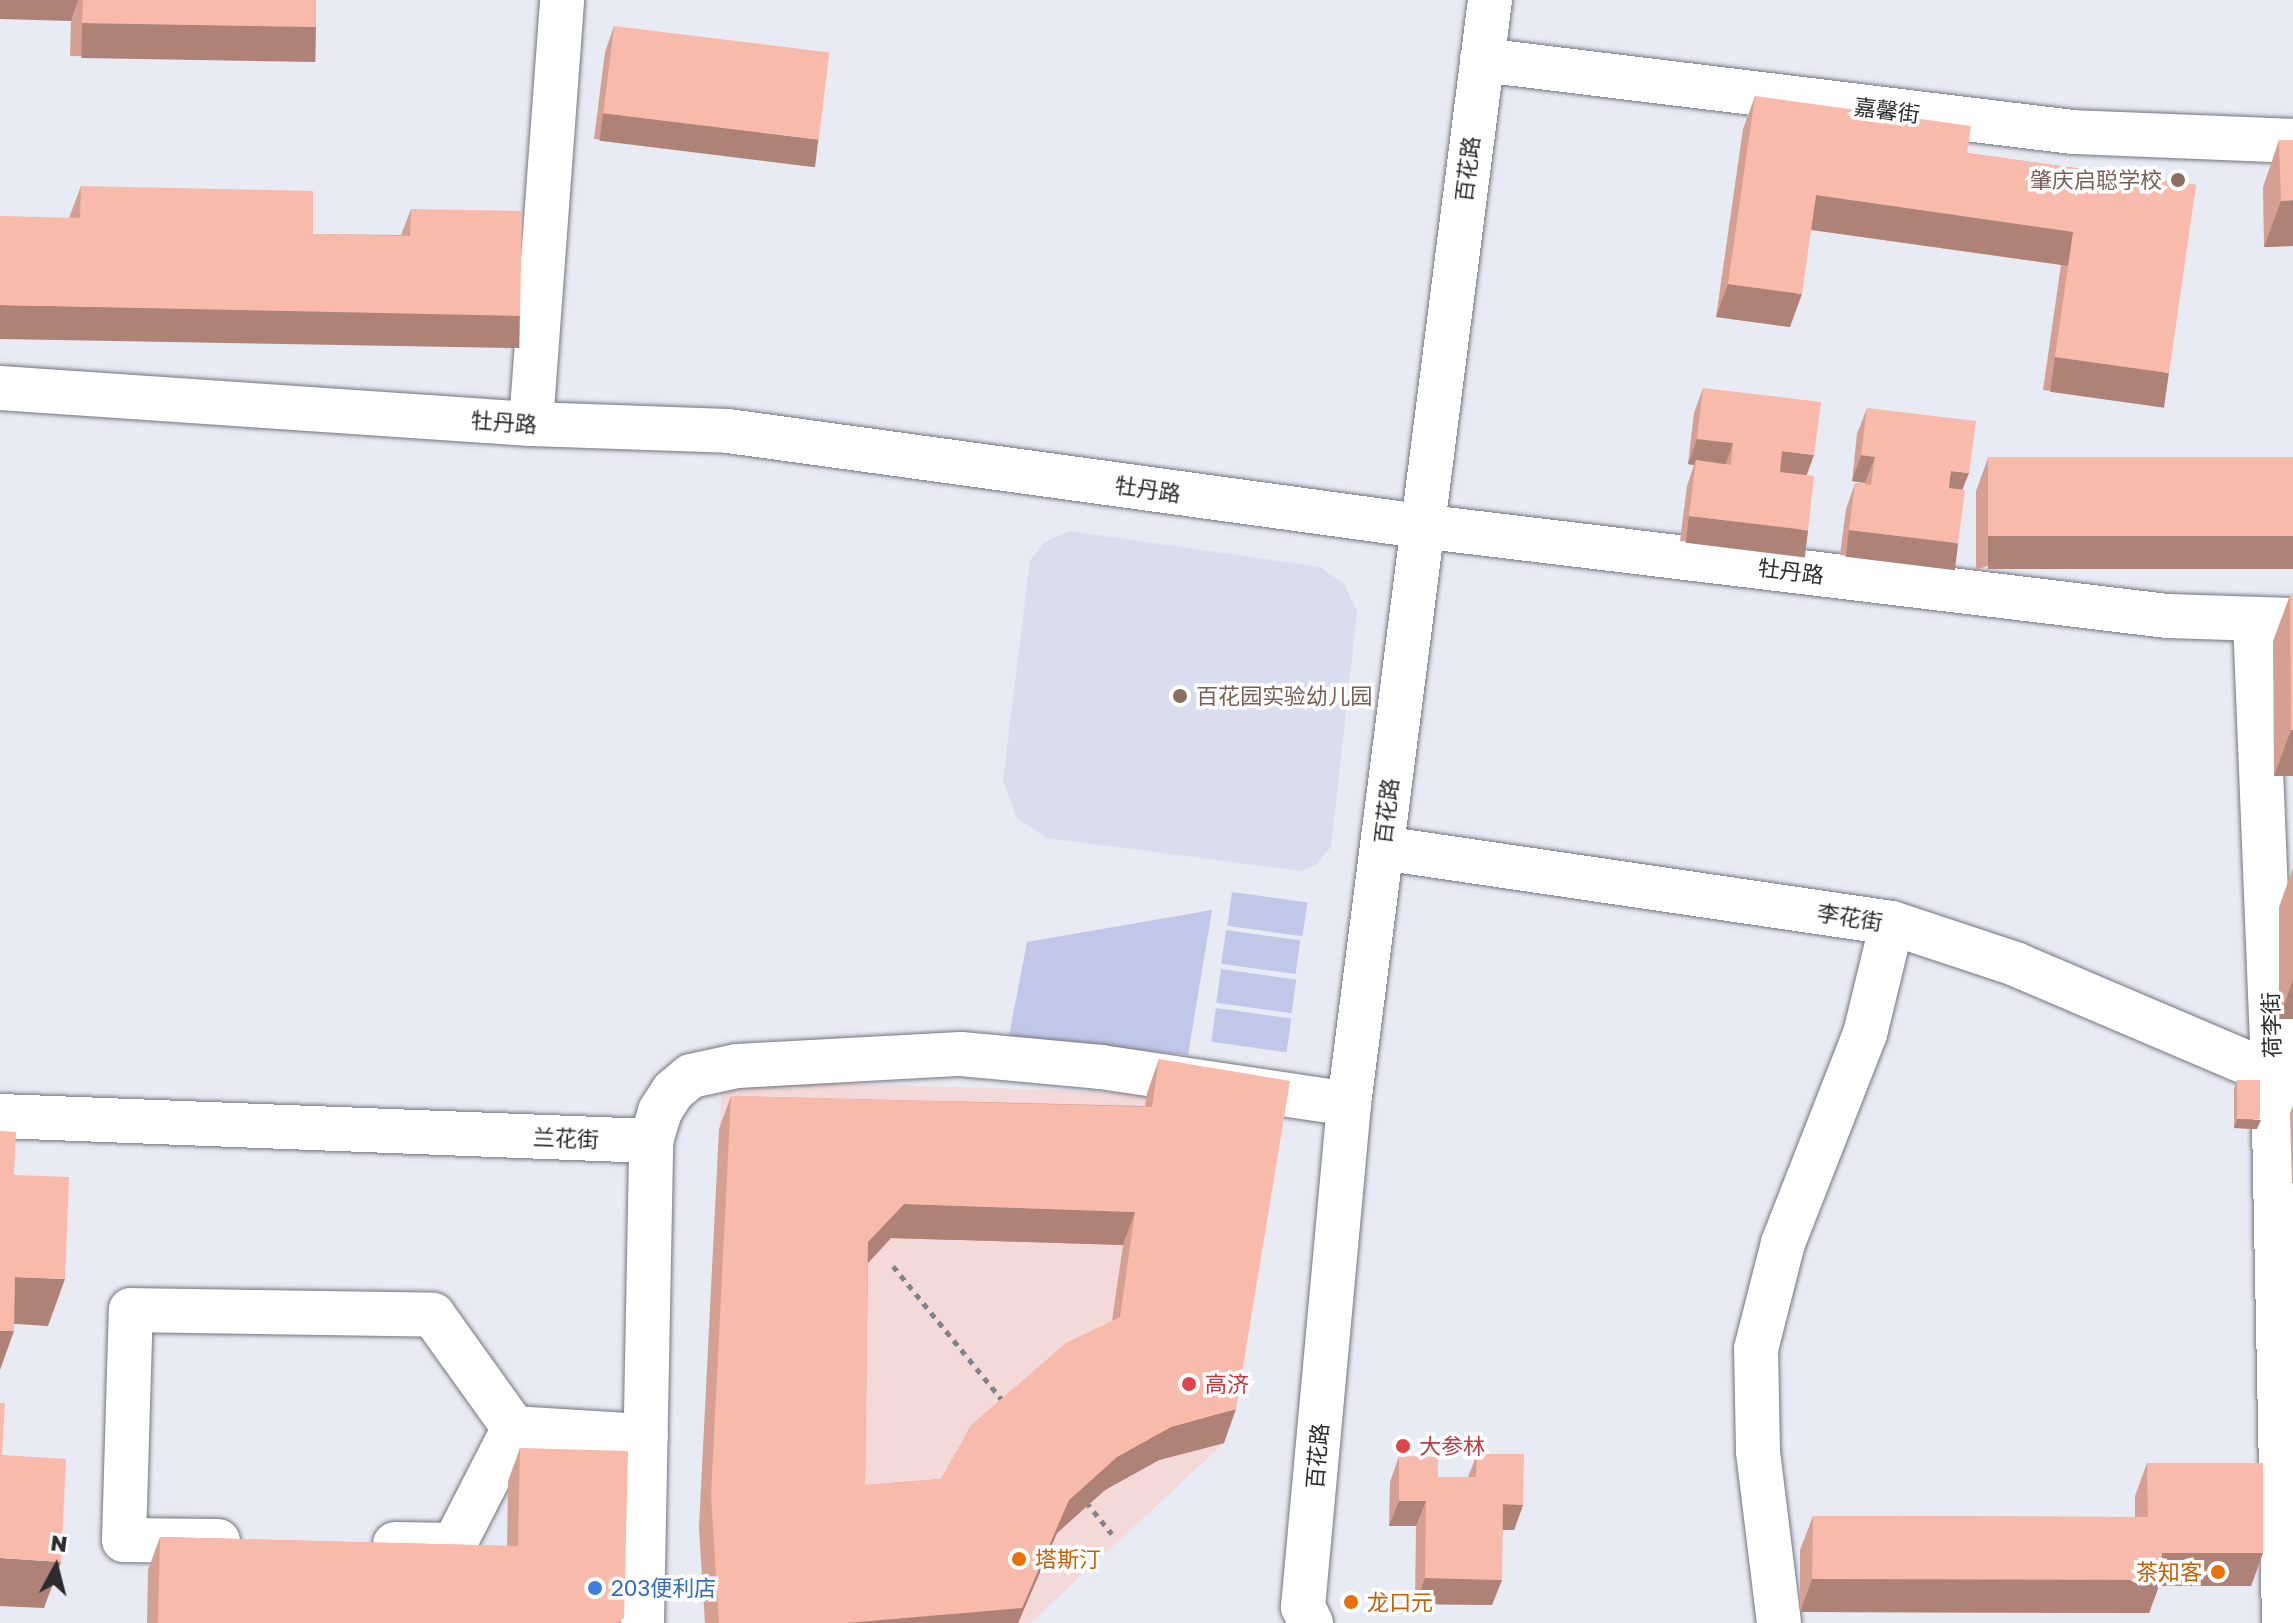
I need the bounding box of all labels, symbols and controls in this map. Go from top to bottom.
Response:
street label: 嘉馨街 [1853,93,1921,127]
street label: 百花路 [1450,135,1484,203]
place label: 肇庆启聪学校 [2030,167,2162,193]
marker: 肇庆启聪学校 [2169,171,2187,189]
street label: 牡丹路 [470,407,538,437]
street label: 牡丹路 [1113,471,1183,507]
street label: 牡丹路 [1757,554,1825,588]
place label: 百花园实验幼儿园 [1196,683,1372,709]
marker: 百花园实验幼儿园 [1171,687,1189,705]
street label: 百花路 [1369,777,1403,845]
street label: 李花街 [1815,899,1885,935]
street label: 荷李街 [2257,992,2285,1058]
street label: 兰花街 [533,1124,599,1152]
place label: 高济 [1205,1371,1249,1397]
marker: 高济 [1180,1375,1198,1393]
street label: 百花路 [1301,1422,1333,1490]
place label: 大参林 [1419,1433,1485,1459]
marker: 大参林 [1394,1437,1412,1455]
north arrow [16,1527,96,1607]
text: N [49,1528,69,1557]
place label: 塔斯汀 [1035,1546,1101,1572]
marker: 塔斯汀 [1010,1550,1028,1568]
place label: 茶知客 [2136,1559,2202,1585]
marker: 茶知客 [2209,1563,2227,1581]
place label: 203便利店 [611,1575,716,1601]
marker: 203便利店 [586,1579,604,1597]
place label: 龙口元 [1367,1589,1433,1615]
marker: 龙口元 [1342,1593,1360,1611]

